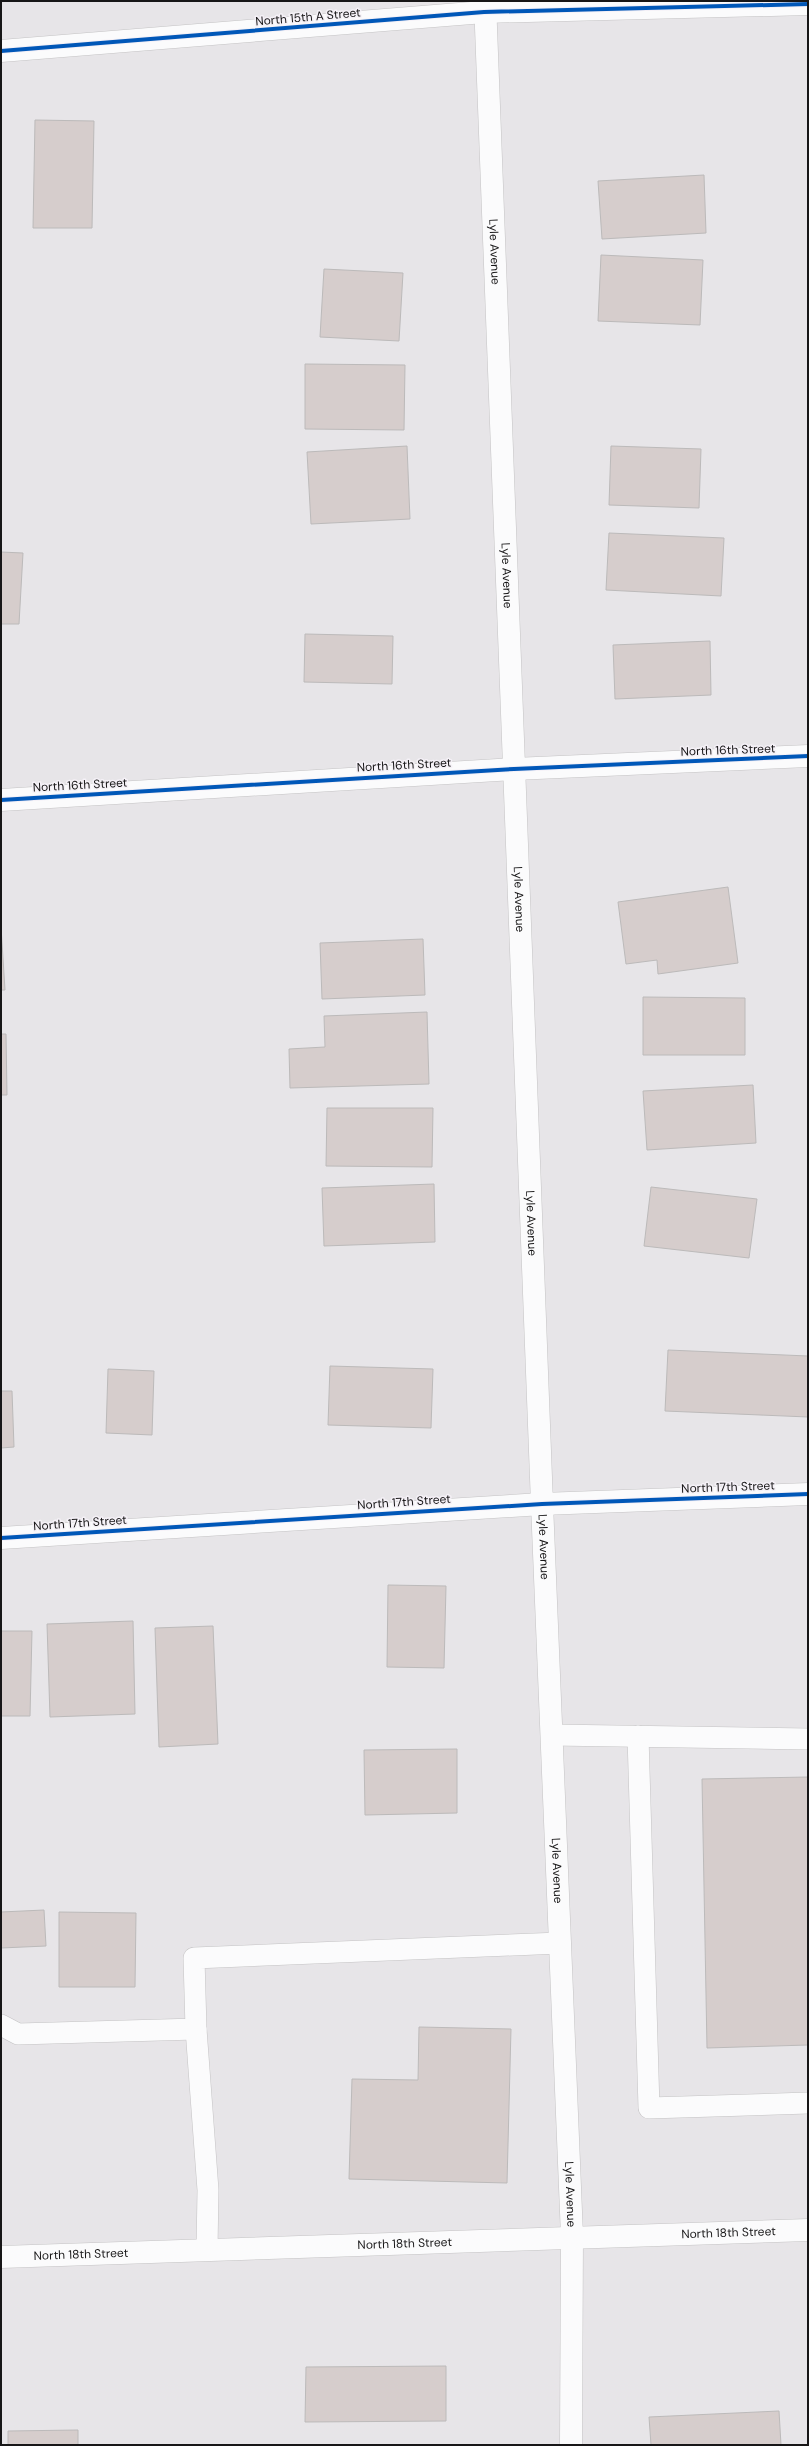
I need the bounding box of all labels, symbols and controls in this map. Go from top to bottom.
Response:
street label: North 15th A Street [255,4,362,30]
street label: Lyle Avenue [485,219,504,285]
street label: Lyle Avenue [498,542,516,609]
street label: North 16th Street [680,740,776,760]
street label: North 16th Street [356,755,452,775]
street label: North 16th Street [32,775,128,795]
street label: Lyle Avenue [510,866,528,933]
street label: Lyle Avenue [522,1190,541,1256]
street label: North 17th Street [681,1477,775,1497]
street label: North 17th Street [357,1491,452,1513]
street label: North 17th Street [33,1512,128,1534]
street label: Lyle Avenue [534,1514,553,1580]
street label: Lyle Avenue [548,1837,566,1904]
street label: Lyle Avenue [561,2161,580,2228]
street label: North 18th Street [681,2223,776,2242]
street label: North 18th Street [357,2234,453,2253]
street label: North 18th Street [33,2245,129,2264]

